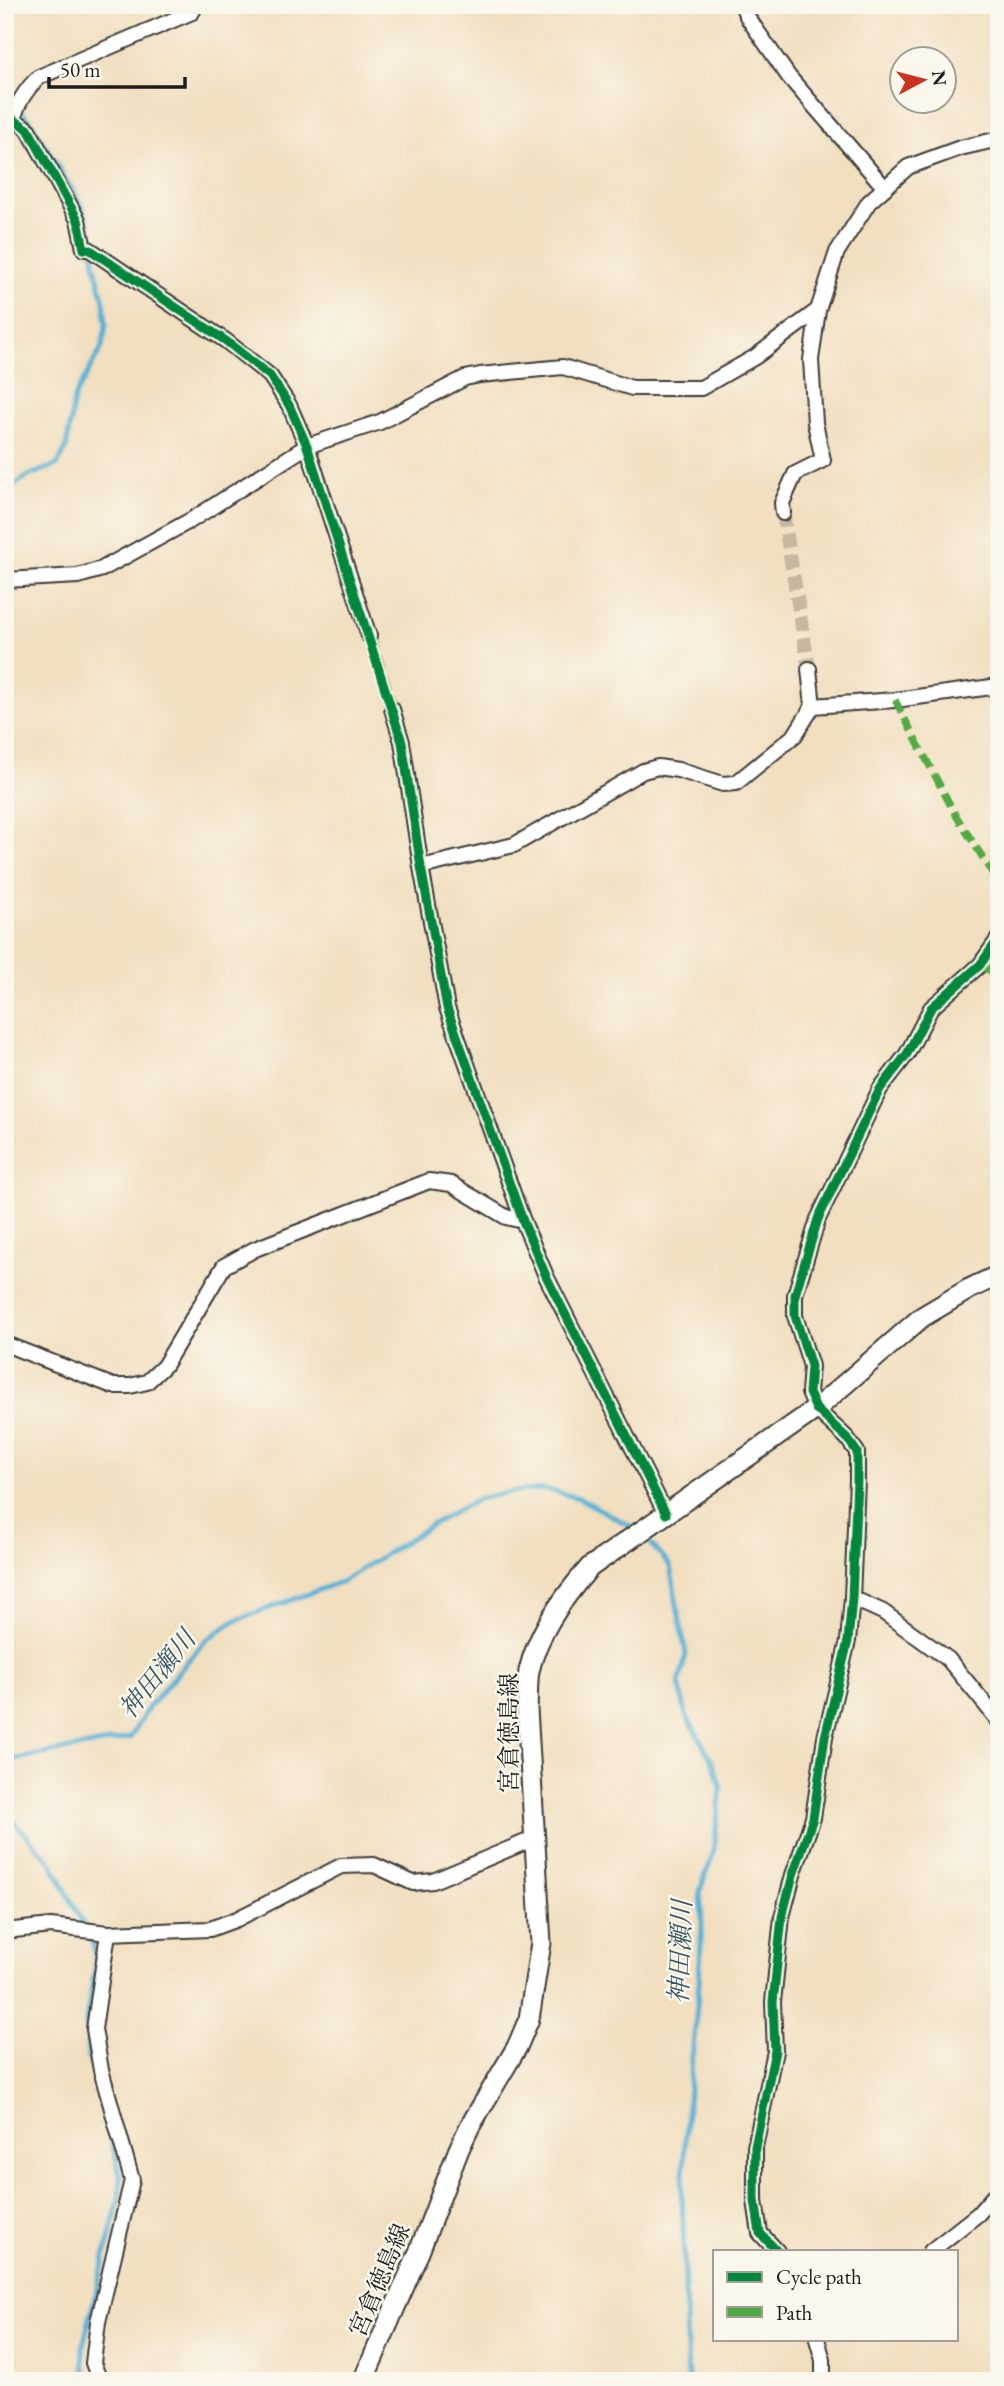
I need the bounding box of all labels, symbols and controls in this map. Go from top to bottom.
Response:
scale bar [49,46,186,90]
north arrow [888,46,958,116]
text: 50 m [60,56,101,83]
text: N [926,69,953,88]
water label: 神田瀬川 [111,1621,205,1725]
street label: 宮倉徳島線 [493,1673,524,1793]
water label: 神田瀬川 [661,1896,699,2005]
street label: 宮倉徳島線 [341,2219,417,2341]
legend [713,2250,958,2340]
text: Cycle path [776,2263,862,2290]
text: Path [776,2299,813,2326]

